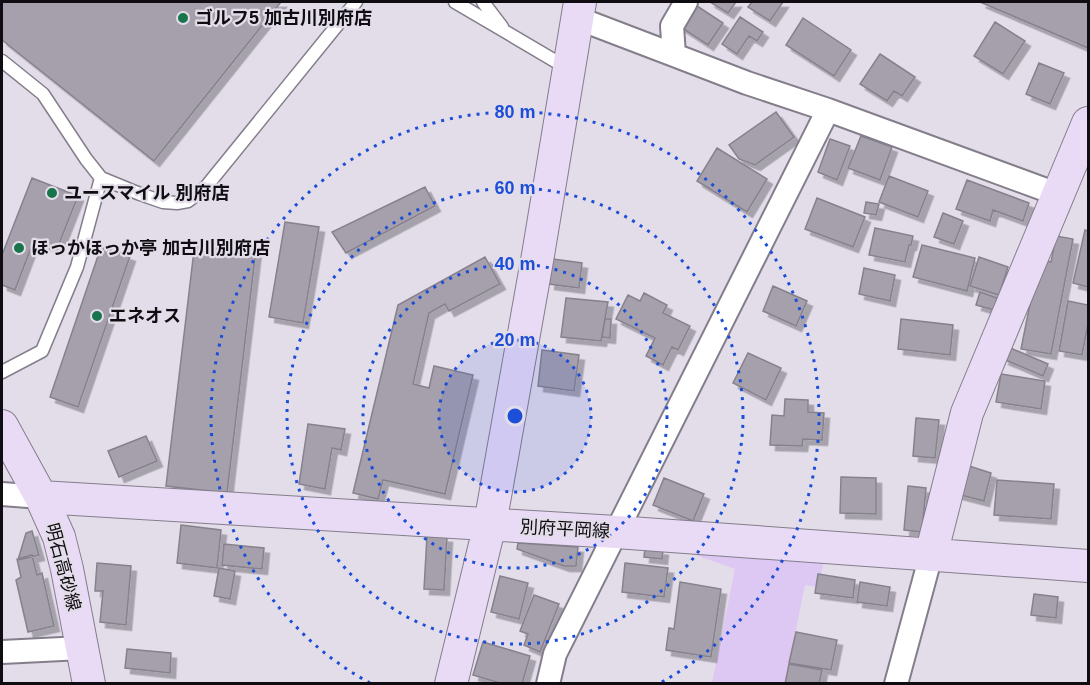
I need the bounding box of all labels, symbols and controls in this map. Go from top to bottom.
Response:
place label: ゴルフ5 加古川別府店 [195,8,372,28]
marker: ゴルフ5 加古川別府店 [176,11,190,25]
text: 80 m [494,102,536,122]
text: 60 m [494,178,536,198]
place label: ユースマイル 別府店 [64,183,230,203]
marker: ユースマイル 別府店 [45,186,59,200]
place label: ほっかほっか亭 加古川別府店 [31,238,270,258]
marker: ほっかほっか亭 加古川別府店 [12,241,26,255]
text: 40 m [494,254,536,274]
place label: エネオス [109,306,181,326]
marker: エネオス [90,309,104,323]
text: 20 m [494,330,536,350]
centre of rings [505,406,525,426]
street label: 別府平岡線 [520,517,610,541]
street label: 明石高砂線 [42,521,84,613]

